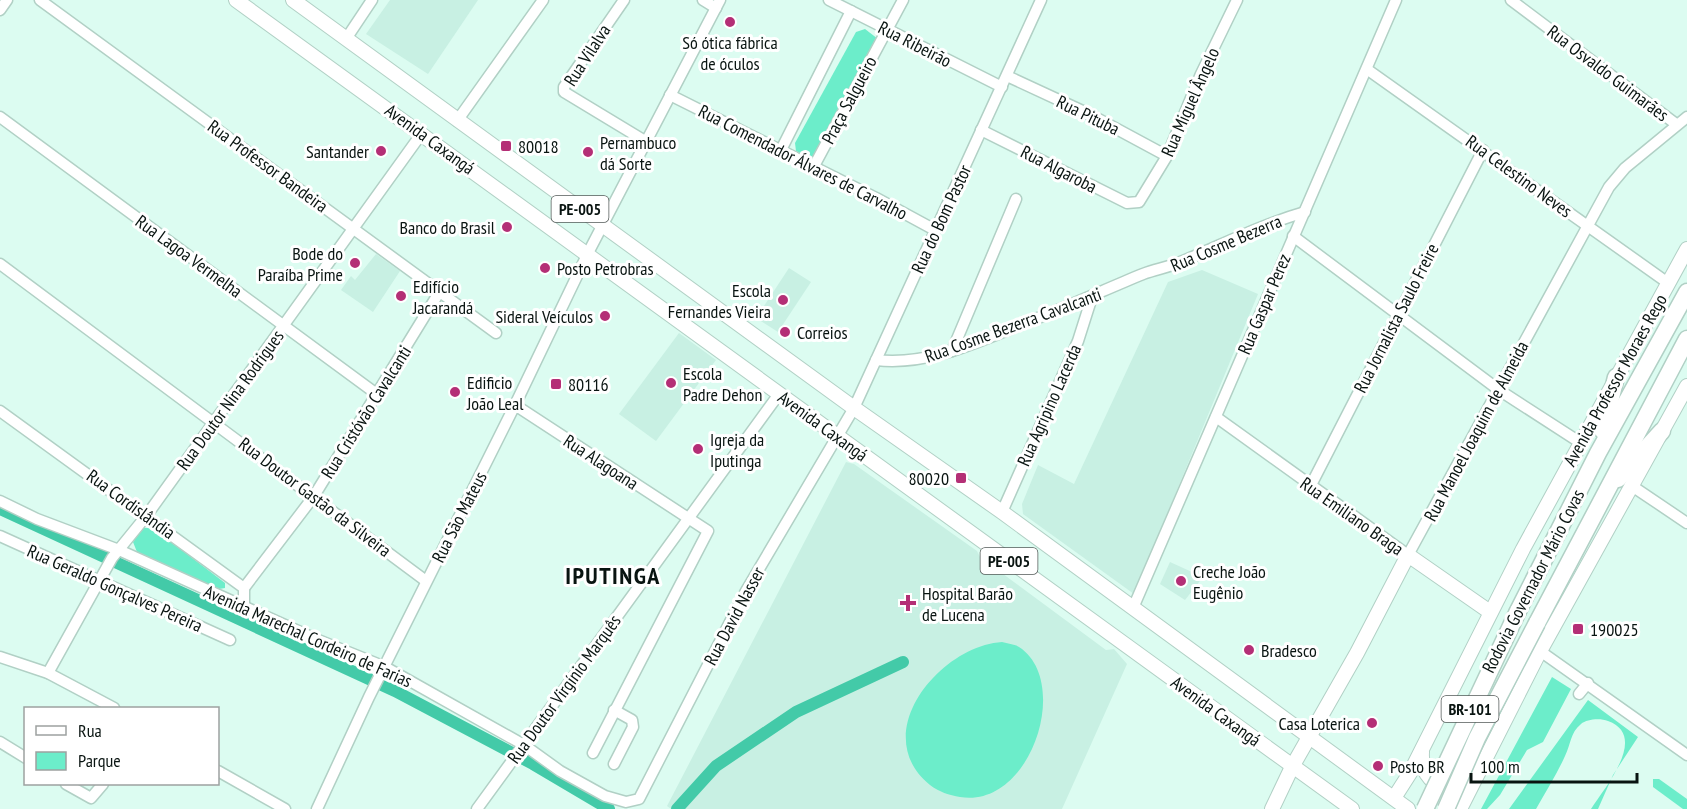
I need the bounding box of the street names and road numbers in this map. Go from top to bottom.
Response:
street label: Rua Ribeirão [875,16,956,72]
street label: Rua Vilalva [559,20,615,90]
street label: Rua Osvaldo Guimarães [1543,20,1673,126]
street label: Rua Miguel Ângelo [1156,44,1224,160]
street label: Praça Salgueiro [816,52,882,148]
street label: Rua Pituba [1053,90,1123,140]
street label: Avenida Caxangá [380,99,480,179]
street label: Rua Comendador Álvares de Carvalho [695,99,911,225]
street label: Rua Professor Bandeira [203,115,333,217]
street label: Rua Celestino Neves [1461,130,1577,222]
street label: Rua Algaroba [1017,140,1101,198]
street label: Rua do Bom Pastor [906,161,976,277]
road number: PE-005 [552,196,608,222]
street label: Rua Cosme Bezerra [1167,209,1285,277]
street label: Rua Lagoa Vermelha [131,210,247,302]
street label: Rua Jornalista Saulo Freire [1348,240,1444,396]
street label: Rua Gaspar Perez [1232,250,1296,358]
street label: Rua Cosme Bezerra Cavalcanti [922,282,1104,368]
street label: Avenida Professor Moraes Rego [1558,290,1672,470]
street label: Rua Doutor Nina Rodrigues [171,325,289,475]
street label: Rua Manoel Joaquim de Almeida [1419,337,1533,525]
street label: Rua Agripino Lacerda [1012,340,1086,470]
street label: Rua Cristóvão Cavalcanti [316,341,416,483]
street label: Avenida Caxangá [773,386,873,466]
street label: Rua Alagoana [559,429,643,495]
street label: Rua Doutor Gastão da Silveira [234,432,396,562]
street label: Rua Cordislândia [82,464,180,544]
street label: Rua São Mateus [426,468,492,566]
street label: Rua Emiliano Braga [1296,472,1408,560]
street label: Rodovia Governador Mário Covas [1477,485,1589,677]
street label: Rua Geraldo Gonçalves Pereira [24,539,206,637]
road number: PE-005 [980,548,1038,574]
street label: Rua David Nasser [698,563,770,669]
street label: Avenida Marechal Cordeiro de Farias [200,580,416,692]
street label: Rua Doutor Virgínio Marquês [502,610,626,768]
street label: Avenida Caxangá [1166,671,1266,751]
road number: BR-101 [1442,696,1498,722]

